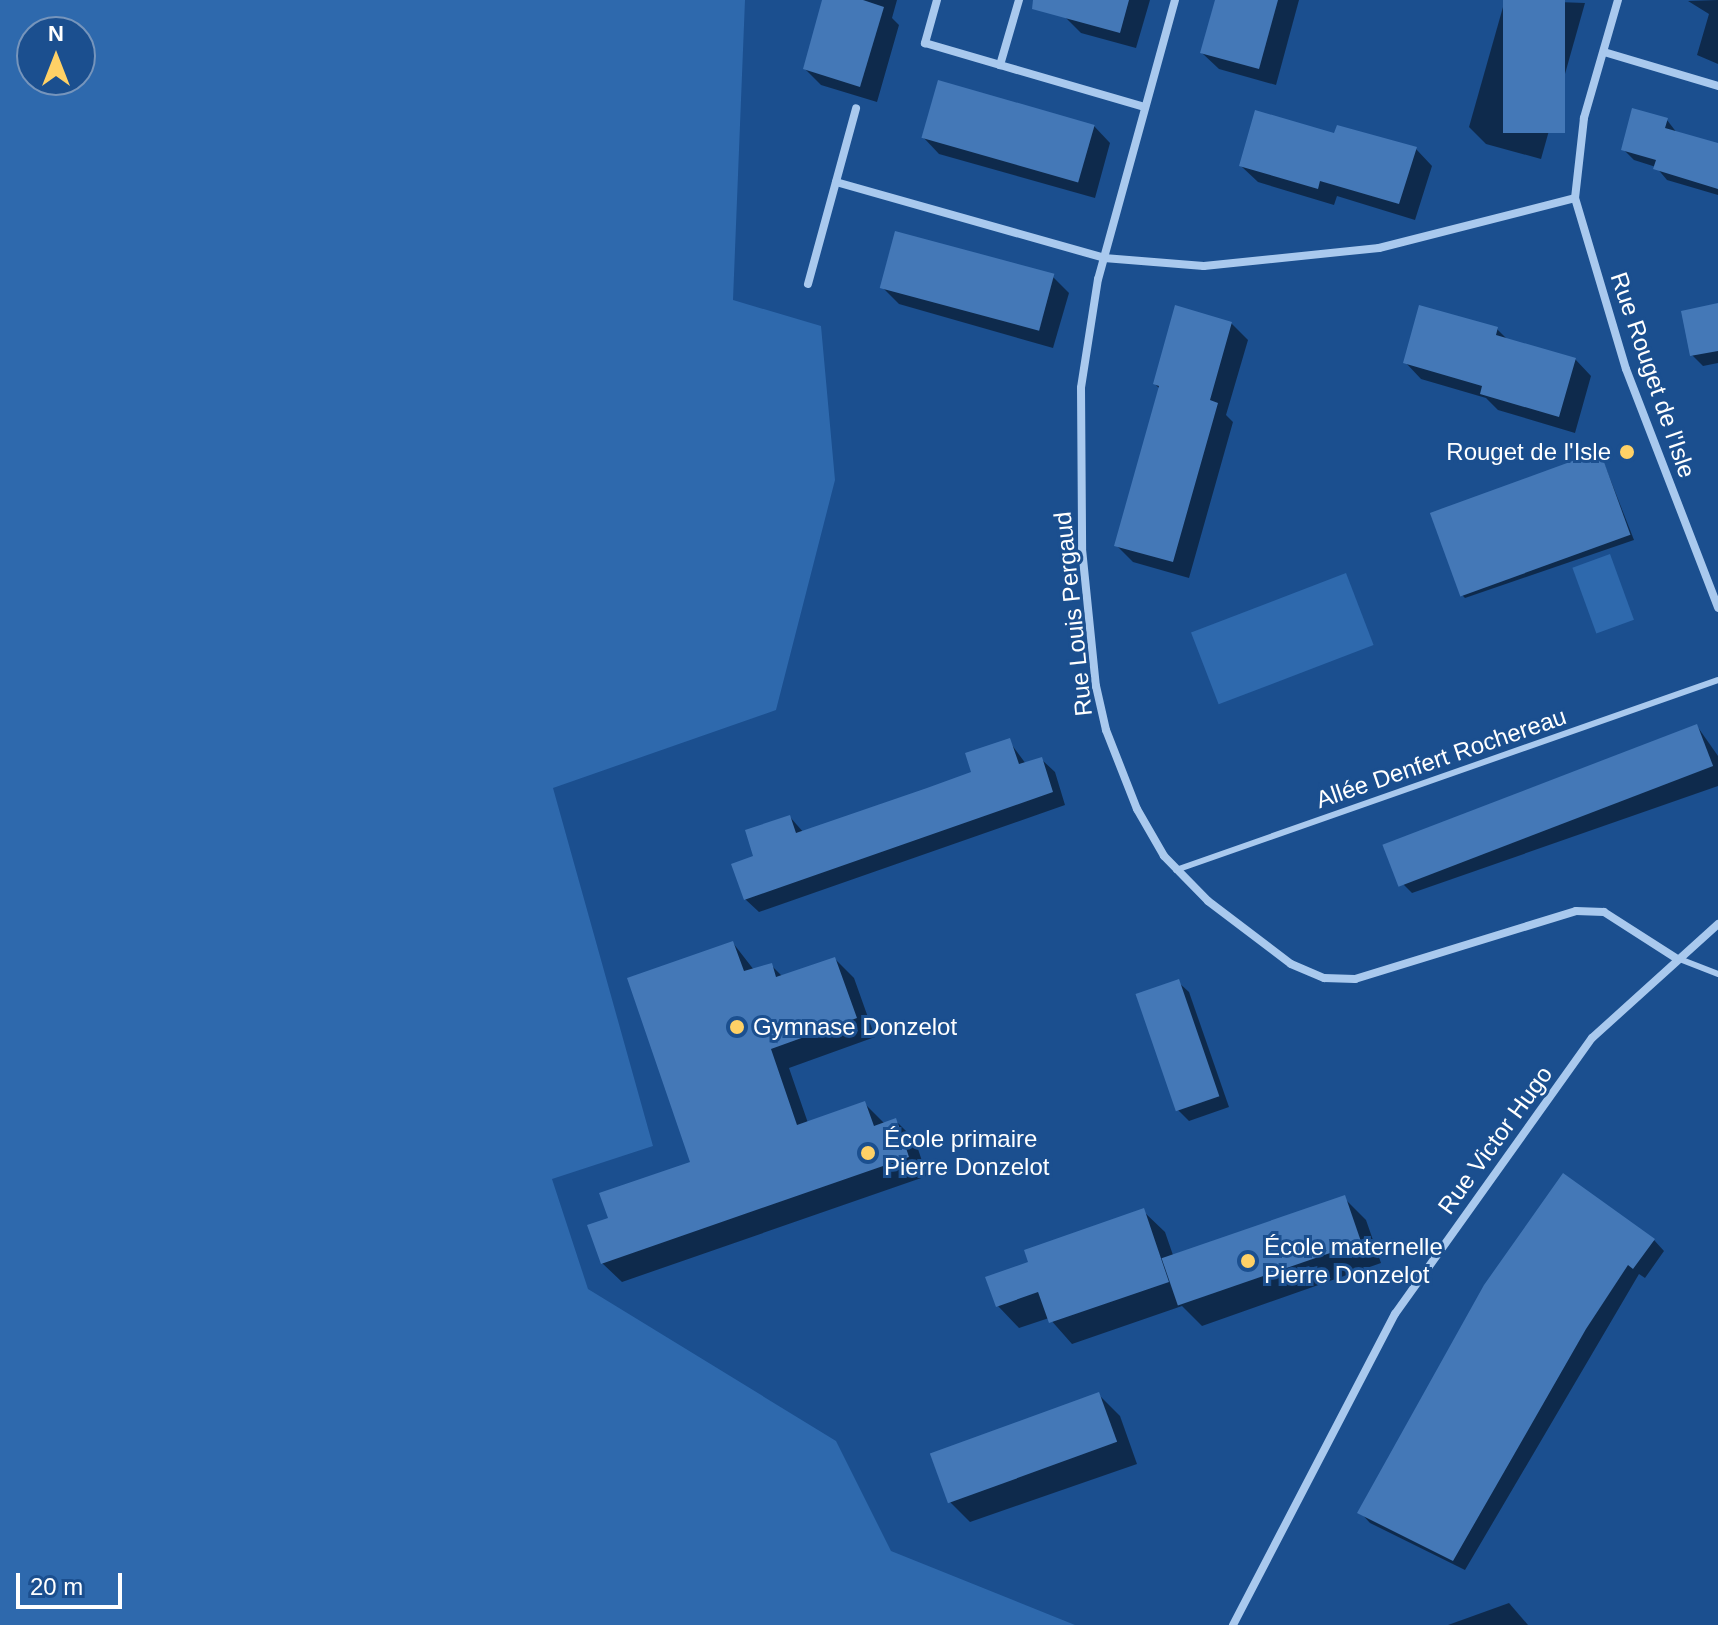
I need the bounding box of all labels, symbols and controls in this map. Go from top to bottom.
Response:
north arrow [16,16,96,96]
text: N [48,21,64,46]
street label: Rue Rouget de l'Isle [1604,268,1702,482]
place label: Rouget de l'Isle [1446,438,1611,466]
marker: Rouget de l'Isle [1618,443,1636,461]
street label: Rue Louis Pergaud [1048,510,1098,718]
street label: Allée Denfert Rochereau [1312,702,1570,814]
place label: Gymnase Donzelot [753,1013,957,1041]
marker: Gymnase Donzelot [728,1018,746,1036]
street label: Rue Victor Hugo [1432,1060,1558,1220]
place label: École primaire Pierre Donzelot [884,1125,1049,1181]
marker: École primaire Pierre Donzelot [859,1144,877,1162]
place label: École maternelle Pierre Donzelot [1264,1233,1443,1289]
marker: École maternelle Pierre Donzelot [1239,1252,1257,1270]
scale bar [20,1557,126,1607]
text: 20 m [30,1573,83,1600]

